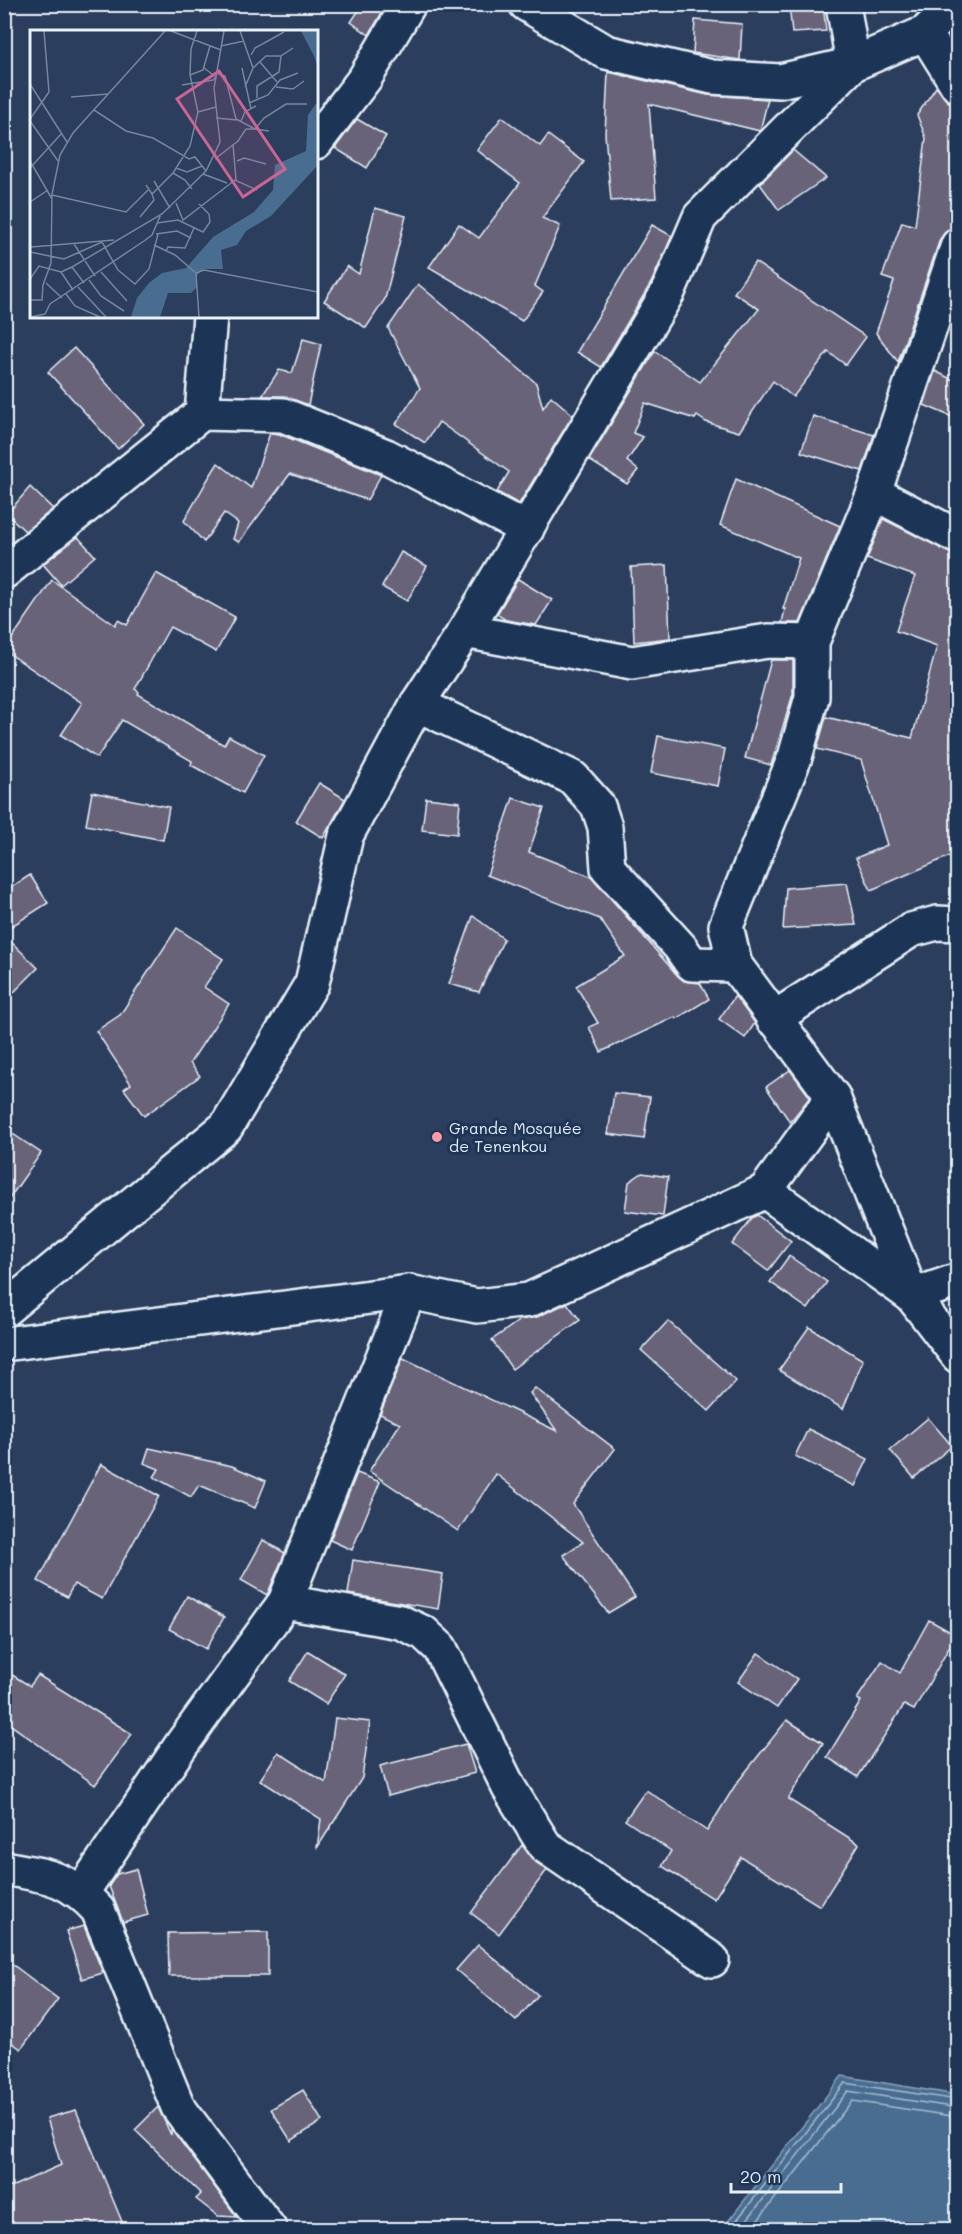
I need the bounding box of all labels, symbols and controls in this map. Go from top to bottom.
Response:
inset map [30,30,318,318]
place label: Grande Mosquée de Tenenkou [449,1117,582,1156]
marker: Grande Mosquée de Tenenkou [430,1130,444,1144]
scale bar [731,2156,840,2194]
text: 20 m [740,2164,781,2188]

